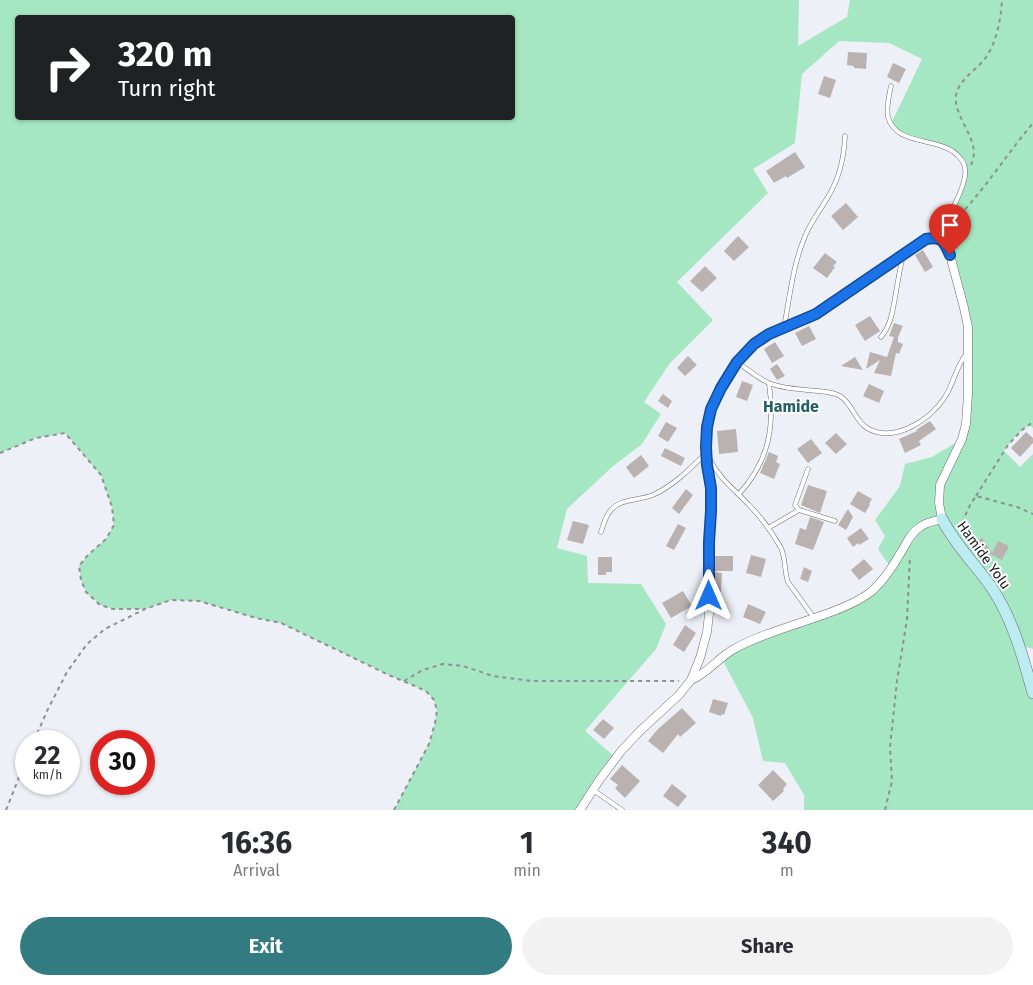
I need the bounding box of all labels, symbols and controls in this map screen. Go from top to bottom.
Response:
text: 320 m [118,33,212,75]
icon: right [35,35,100,100]
text: Turn right [118,75,215,102]
pin [929,204,971,255]
icon: arrive [936,211,964,239]
district label: Hamide [763,397,819,416]
street label: Hamide Yolu [953,518,1014,593]
position arrow [682,569,734,621]
speed limit sign: 30 [90,730,155,795]
text: 22 [35,741,60,771]
text: km/h [33,768,62,782]
text: 16:36 [221,825,292,861]
text: 1 [520,825,534,861]
text: 340 [762,825,812,861]
text: Arrival [233,861,280,880]
text: min [513,861,541,880]
text: m [780,861,794,880]
button: Exit [20,917,512,975]
button: Share [522,917,1013,975]

